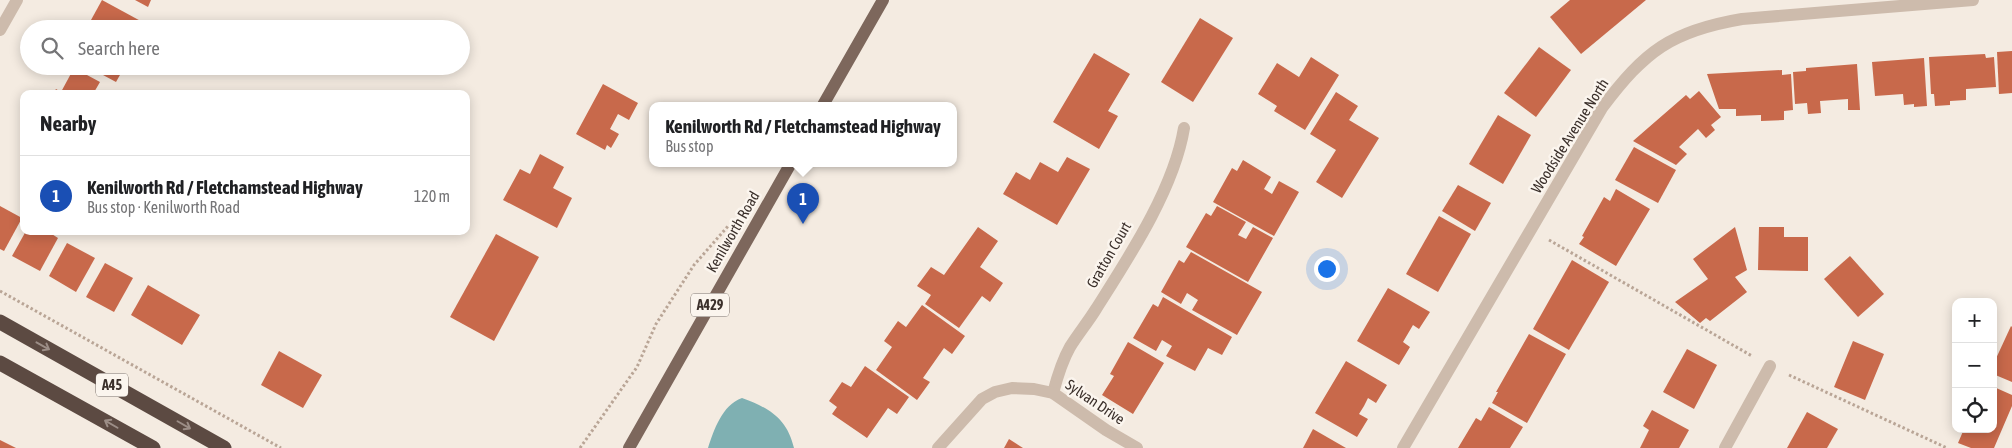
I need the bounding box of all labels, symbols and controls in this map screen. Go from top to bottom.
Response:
search box [20,20,470,75]
icon: search [38,34,66,62]
text: Search here [78,37,160,59]
street label: Woodside Avenue North [1527,75,1612,196]
popup [649,102,957,167]
text: Nearby [40,111,96,135]
text: Kenilworth Rd / Fletchamstead Highway [665,115,941,137]
text: Bus stop [665,137,713,155]
text: Kenilworth Rd / Fletchamstead Highway [87,176,363,198]
pin: 1 [787,183,819,224]
text: 1 [52,187,60,205]
text: 120 m [414,187,450,205]
street label: Kenilworth Road [702,188,763,275]
text: Bus stop · Kenilworth Road [87,198,240,216]
street label: Gratton Court [1083,219,1134,291]
your location [1314,256,1340,282]
road number: A429 [691,294,729,316]
map controls [1952,298,1997,433]
button: + [1952,298,1997,343]
one-way arrow [35,341,49,351]
button: − [1952,343,1997,388]
road number: A45 [96,374,128,396]
street label: Sylvan Drive [1063,376,1128,428]
button: locate [1952,388,1997,433]
one-way arrow [103,419,118,429]
one-way arrow [177,421,191,431]

